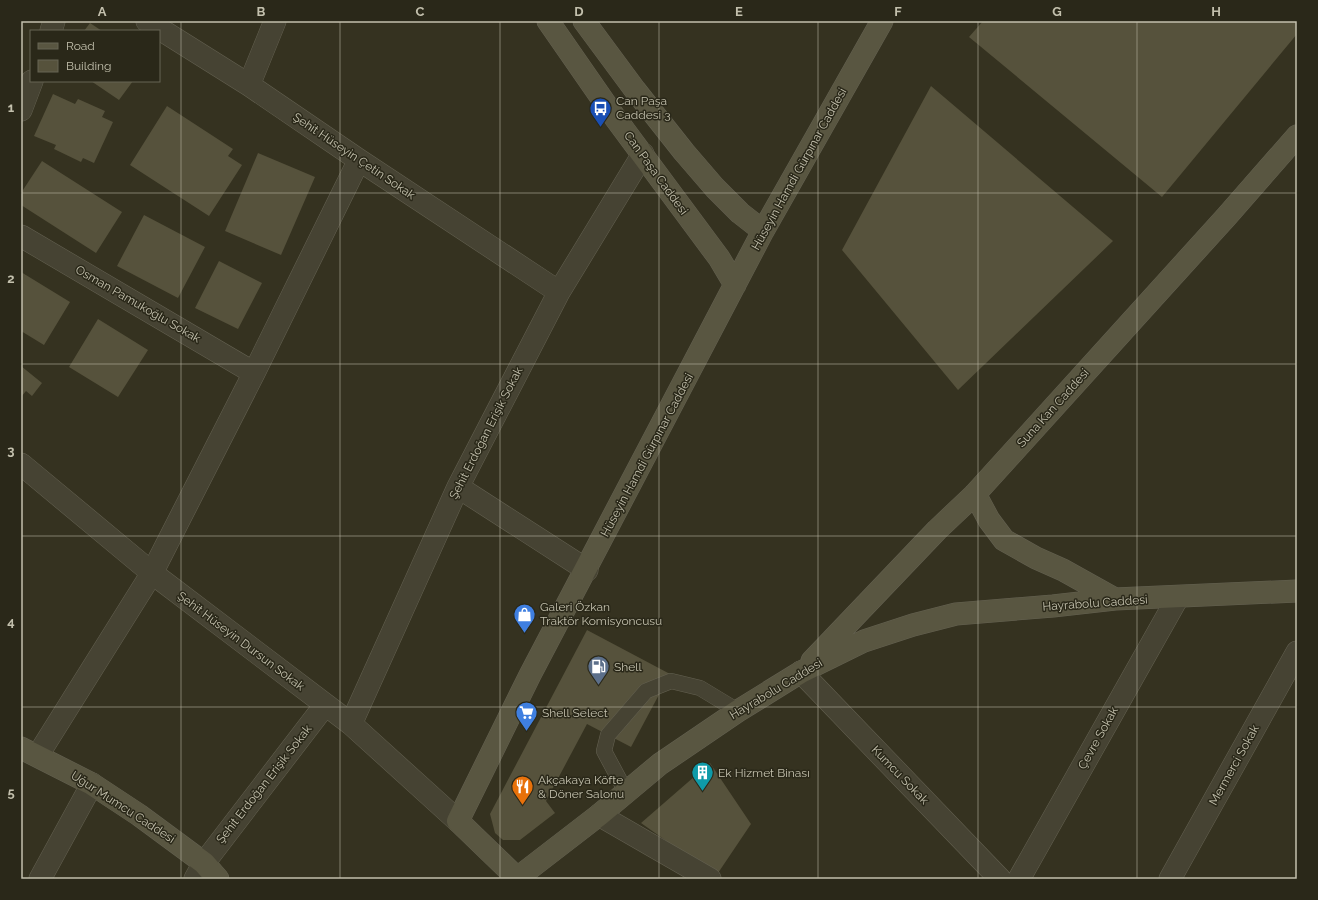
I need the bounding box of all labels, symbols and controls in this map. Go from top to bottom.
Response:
text: A [98,4,107,19]
text: B [257,4,266,19]
text: C [416,4,425,19]
text: D [574,4,584,19]
text: E [735,4,743,19]
text: F [894,4,902,19]
text: G [1052,4,1062,19]
text: H [1211,4,1221,19]
legend [30,30,160,82]
text: Road [66,39,95,53]
text: Building [66,59,112,73]
street label: Hüseyin Hamdi Gürpınar Caddesi [749,86,849,252]
place label: Can Paşa Caddesi 3 [616,94,671,122]
bus stop icon: Can Paşa Caddesi 3 [588,95,614,128]
text: 1 [8,100,15,115]
street label: Şehit Hüseyin Çetin Sokak [290,110,418,203]
street label: Can Paşa Caddesi [621,129,691,217]
street label: Osman Pamukoğlu Sokak [73,262,204,346]
text: 2 [7,271,15,286]
street label: Şehit Erdoğan Erişik Sokak [447,364,526,501]
street label: Suna Kan Caddesi [1014,366,1092,450]
street label: Hüseyin Hamdi Gürpınar Caddesi [598,371,696,539]
text: 3 [7,443,15,458]
street label: Şehit Hüseyin Dursun Sokak [175,589,308,694]
street label: Hayrabolu Caddesi [1042,592,1148,614]
place label: Galeri Özkan Traktör Komisyoncusu [540,600,662,628]
shop icon: Galeri Özkan Traktör Komisyoncusu [511,601,537,634]
text: 4 [7,614,15,629]
fuel station icon: Shell [585,654,611,687]
street label: Hayrabolu Caddesi [727,656,825,722]
place label: Shell [614,660,643,674]
supermarket icon: Shell Select [513,700,539,733]
street label: Çevre Sokak [1075,704,1121,772]
place label: Shell Select [542,706,608,720]
street label: Şehit Erdoğan Erişik Sokak [213,721,315,846]
street label: Mermerci Sokak [1206,722,1262,808]
street label: Kumcu Sokak [869,743,932,808]
building icon: Ek Hizmet Binası [690,760,716,793]
place label: Ek Hizmet Binası [718,766,810,780]
street label: Uğur Mumcu Caddesi [68,768,178,846]
place label: Akçakaya Köfte & Döner Salonu [538,773,624,801]
restaurant icon: Akçakaya Köfte & Döner Salonu [509,774,535,807]
text: 5 [7,785,15,800]

